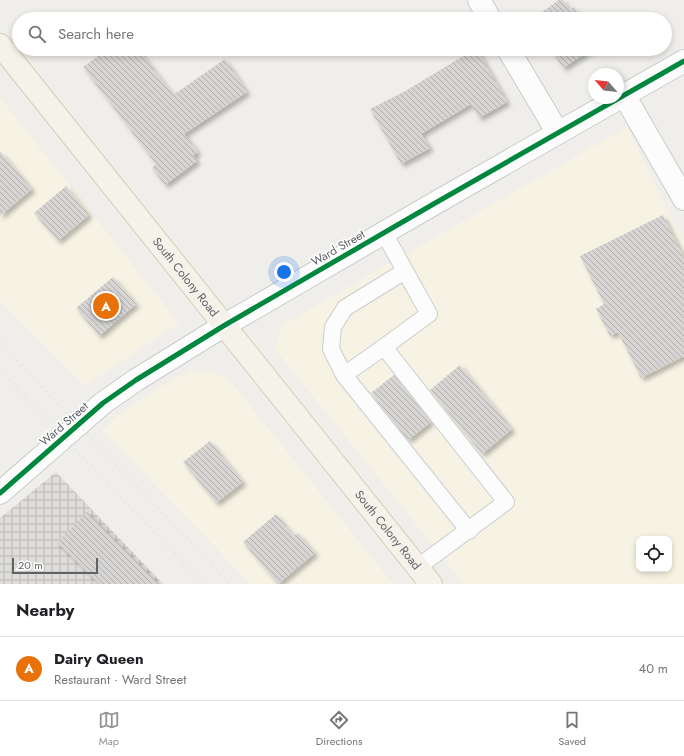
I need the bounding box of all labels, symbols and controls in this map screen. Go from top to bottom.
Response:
search box [12,12,672,56]
icon: search [26,23,48,45]
text: Search here [58,23,134,45]
north arrow [588,68,624,104]
street label: Ward Street [308,225,368,271]
street label: South Colony Road [148,233,223,321]
your location [274,262,294,282]
pin: A [93,291,119,321]
street label: Ward Street [36,398,93,450]
street label: South Colony Road [350,486,425,574]
map controls [636,536,672,572]
button: locate [636,536,672,572]
scale bar [12,556,98,575]
text: 20 m [18,557,43,573]
text: Nearby [16,598,74,622]
text: Dairy Queen [54,648,144,670]
text: A [24,659,34,678]
text: 40 m [639,659,668,678]
text: Restaurant · Ward Street [54,670,186,689]
tab: Map [98,709,120,749]
tab: Directions [316,709,362,749]
tab: Saved [558,709,586,749]

